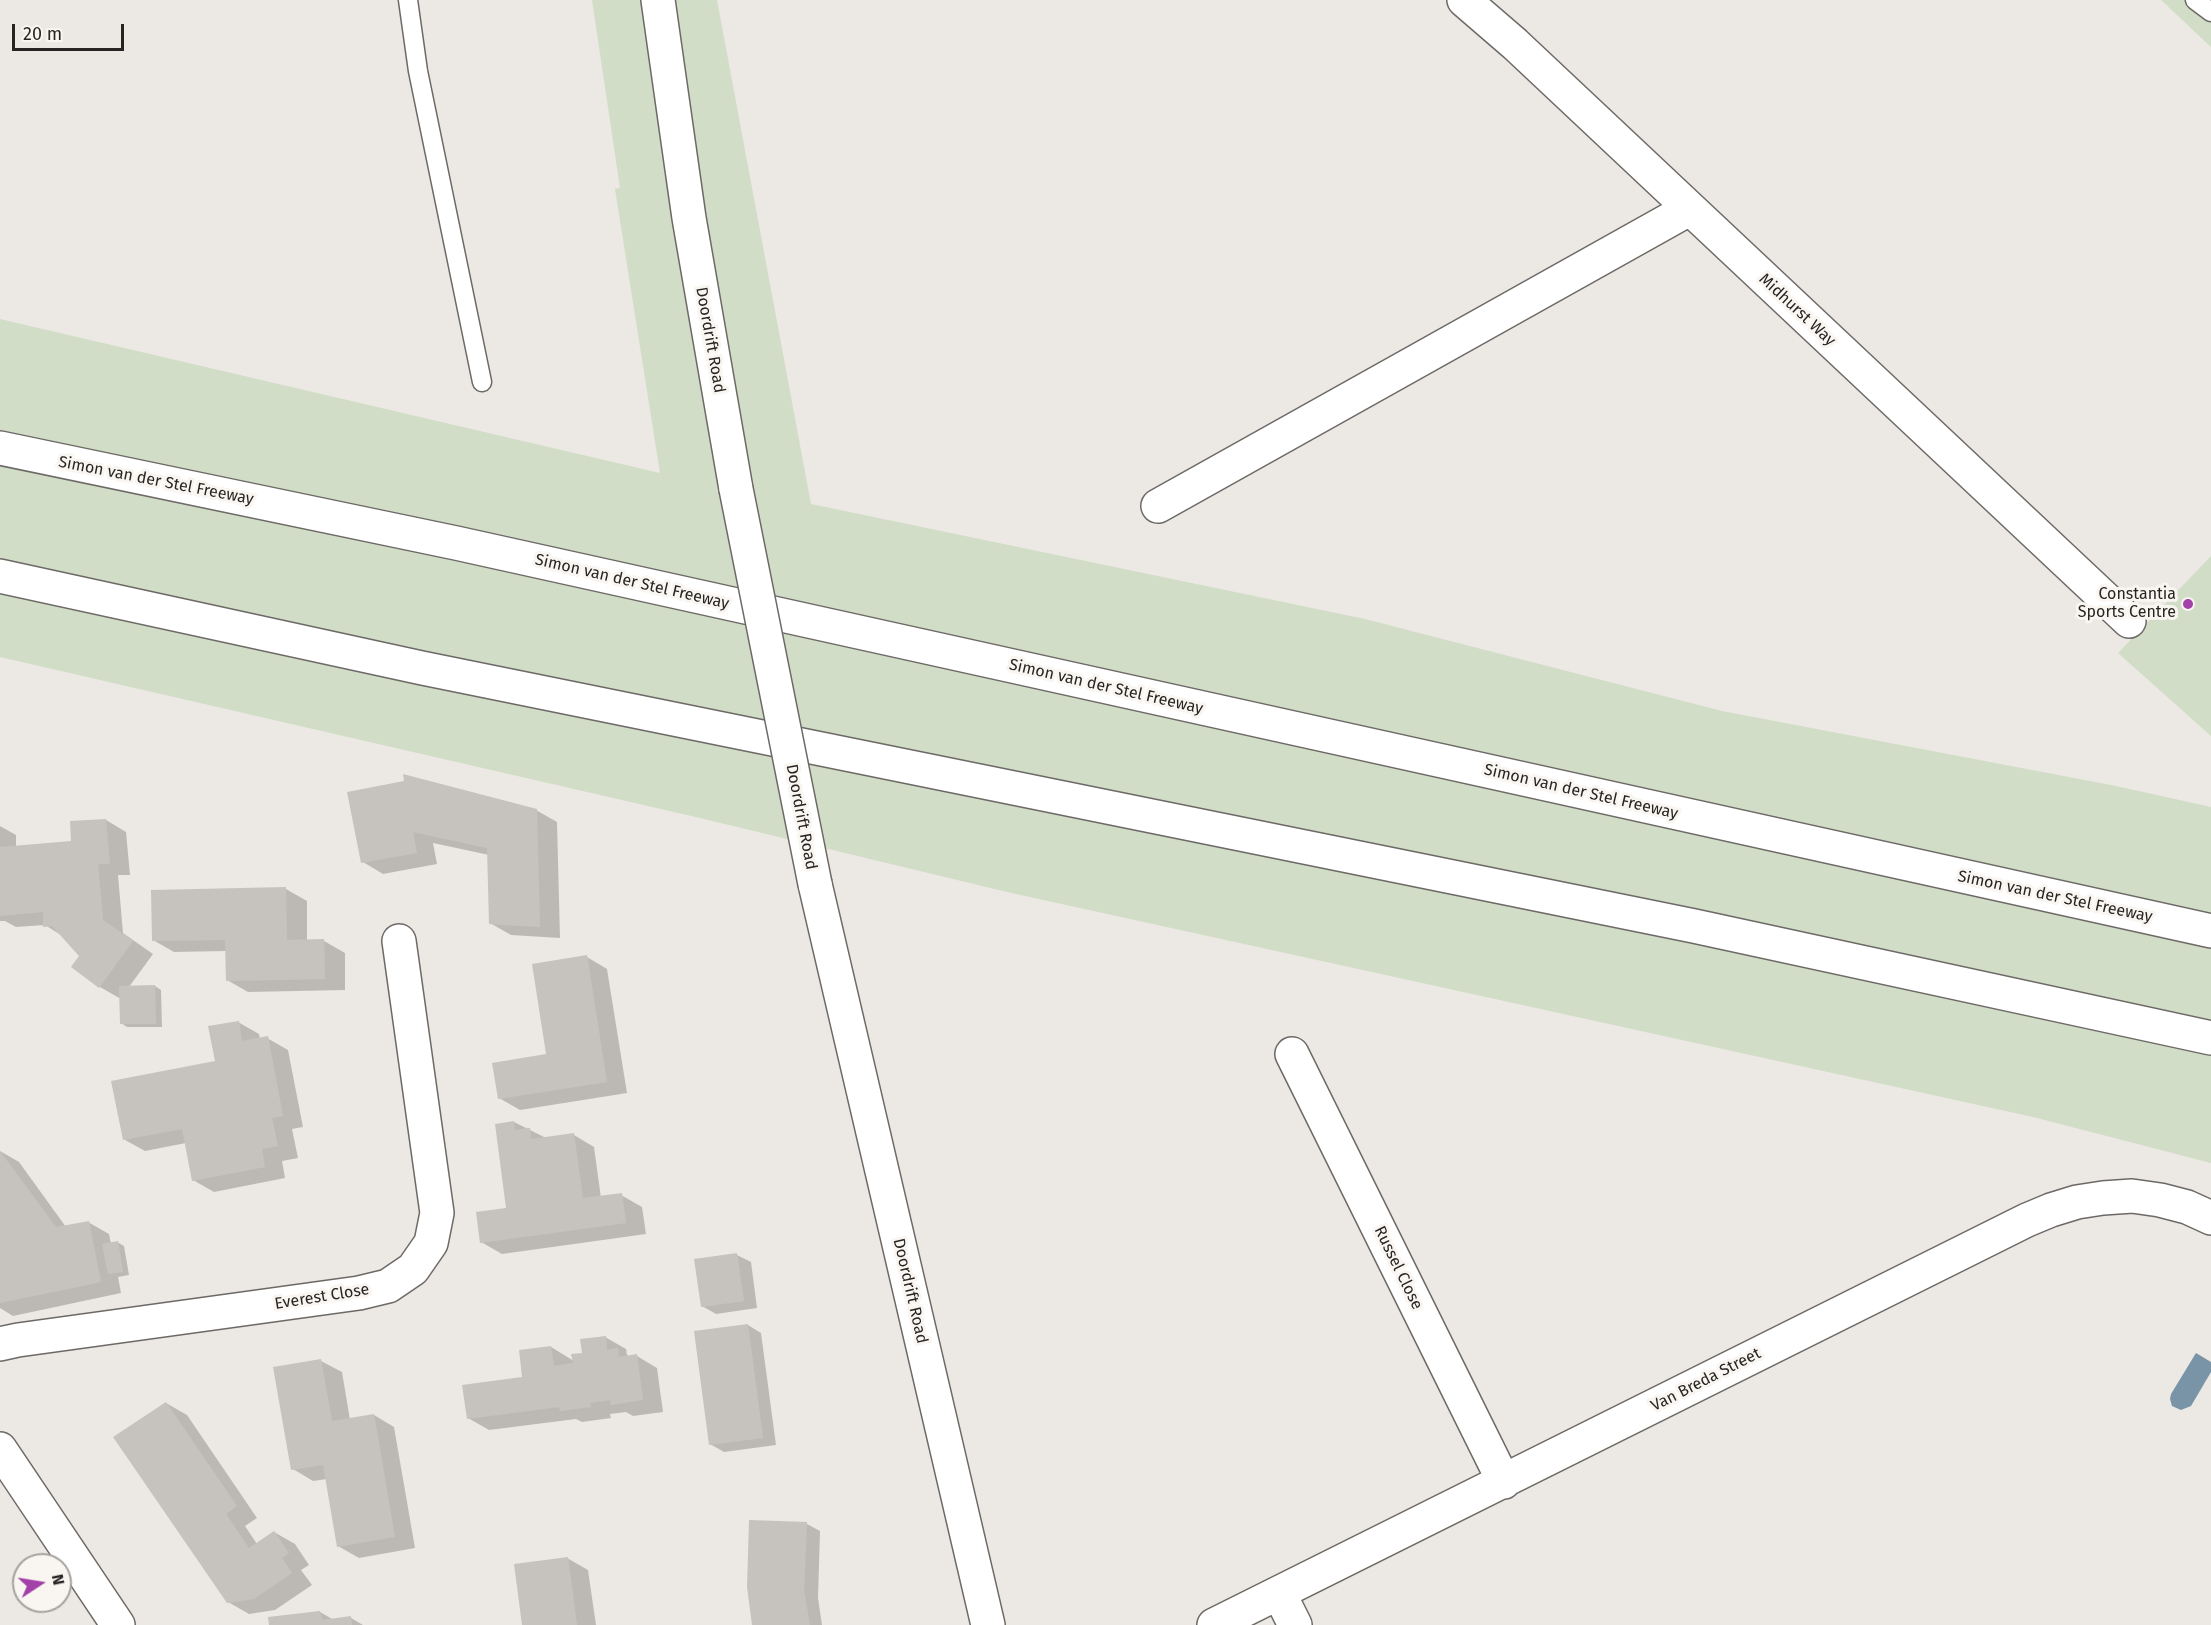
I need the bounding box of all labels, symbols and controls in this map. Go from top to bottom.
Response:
scale bar [15,12,128,50]
text: 20 m [23,23,62,45]
street label: Midhurst Way [1755,270,1839,350]
street label: Doordrift Road [691,286,729,394]
street label: Simon van der Stel Freeway [57,453,255,509]
street label: Simon van der Stel Freeway [533,550,731,614]
place label: Constantia Sports Centre [2078,585,2176,623]
marker: Constantia Sports Centre [2181,597,2195,611]
street label: Simon van der Stel Freeway [1007,655,1205,719]
street label: Simon van der Stel Freeway [1482,760,1680,824]
street label: Doordrift Road [781,763,821,871]
street label: Simon van der Stel Freeway [1956,867,2154,927]
street label: Russel Close [1370,1223,1426,1313]
street label: Doordrift Road [889,1237,931,1345]
street label: Everest Close [273,1280,371,1314]
street label: Van Breda Street [1648,1344,1764,1416]
north arrow [12,1553,72,1613]
text: N [48,1572,69,1587]

